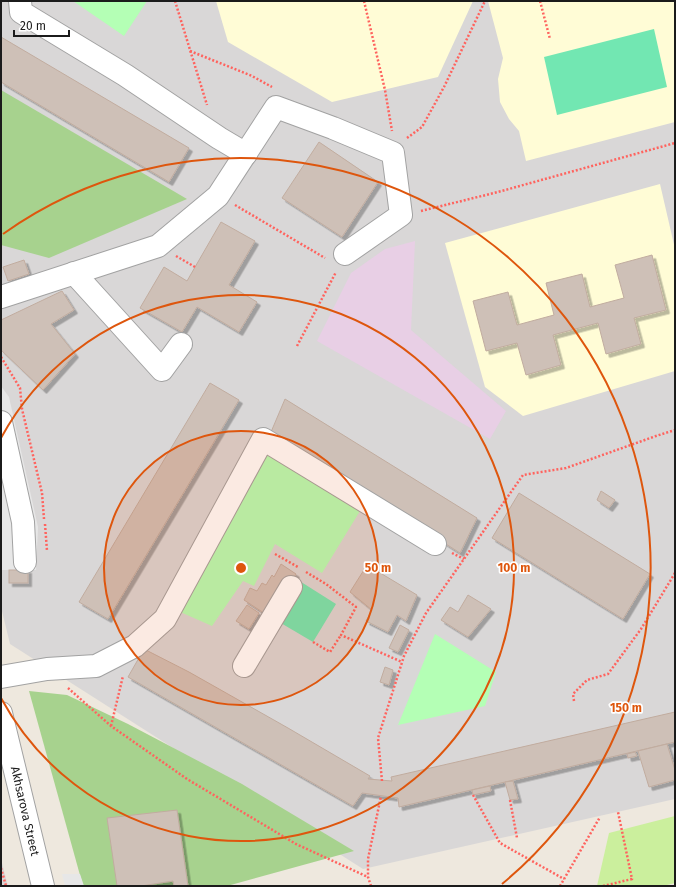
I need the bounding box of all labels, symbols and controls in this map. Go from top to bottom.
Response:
scale bar [14,12,69,38]
text: 20 m [20,19,46,33]
centre of rings [234,561,248,575]
text: 50 m [365,561,391,575]
text: 100 m [498,561,530,575]
text: 150 m [610,701,642,715]
street label: Akhsarova Street [8,765,42,858]

